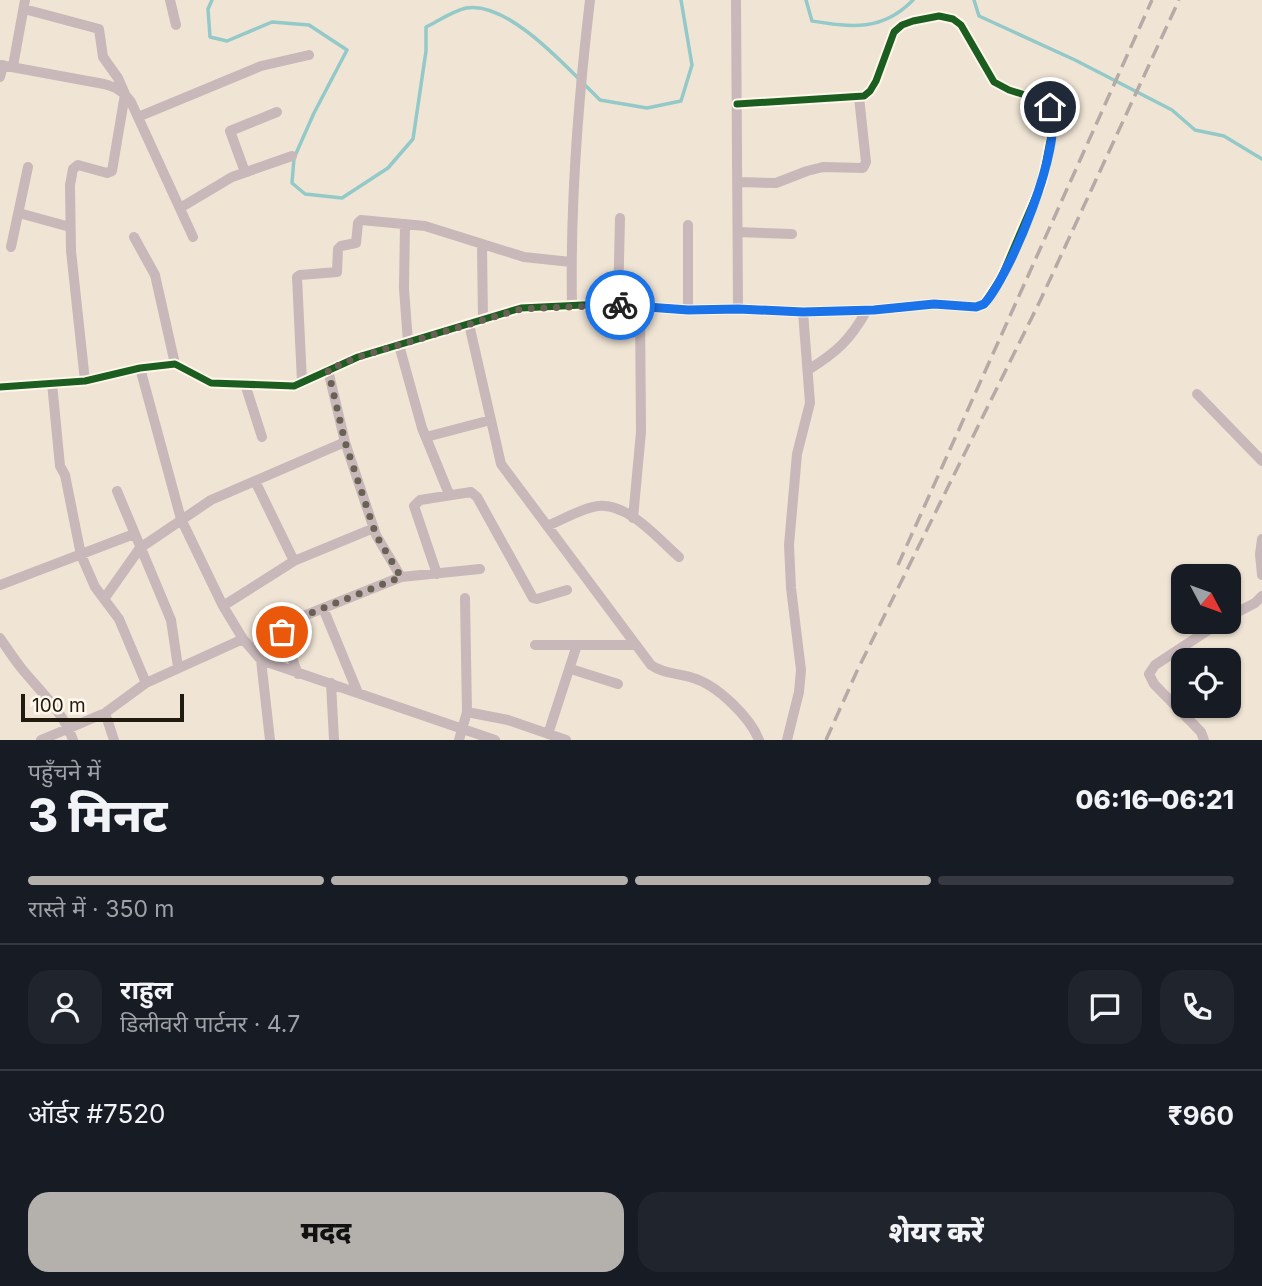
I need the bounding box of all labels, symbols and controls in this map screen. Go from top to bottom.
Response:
pin [1020,77,1080,137]
icon: home [1031,88,1069,126]
courier [585,270,655,340]
icon: bike [601,286,639,324]
north arrow [1171,564,1241,634]
map controls [1171,564,1241,718]
pin [252,602,312,662]
icon: bag [263,613,301,651]
button: locate [1171,648,1241,718]
scale bar [21,691,184,723]
text: 100 m [32,694,86,717]
text: पहुँचने में [28,758,101,786]
text: 06:16–06:21 [1076,784,1234,815]
text: 3 मिनट [28,787,167,843]
text: रास्ते में · 350 m [28,895,175,923]
button: person [28,970,102,1044]
button: chat [1068,970,1142,1044]
button: phone [1160,970,1234,1044]
text: राहुल [120,974,173,1005]
text: डिलीवरी पार्टनर · 4.7 [120,1010,300,1038]
text: ऑर्डर #7520 [28,1098,165,1129]
text: ₹960 [1168,1100,1234,1131]
button: मदद [28,1192,624,1272]
button: शेयर करें [638,1192,1234,1272]

